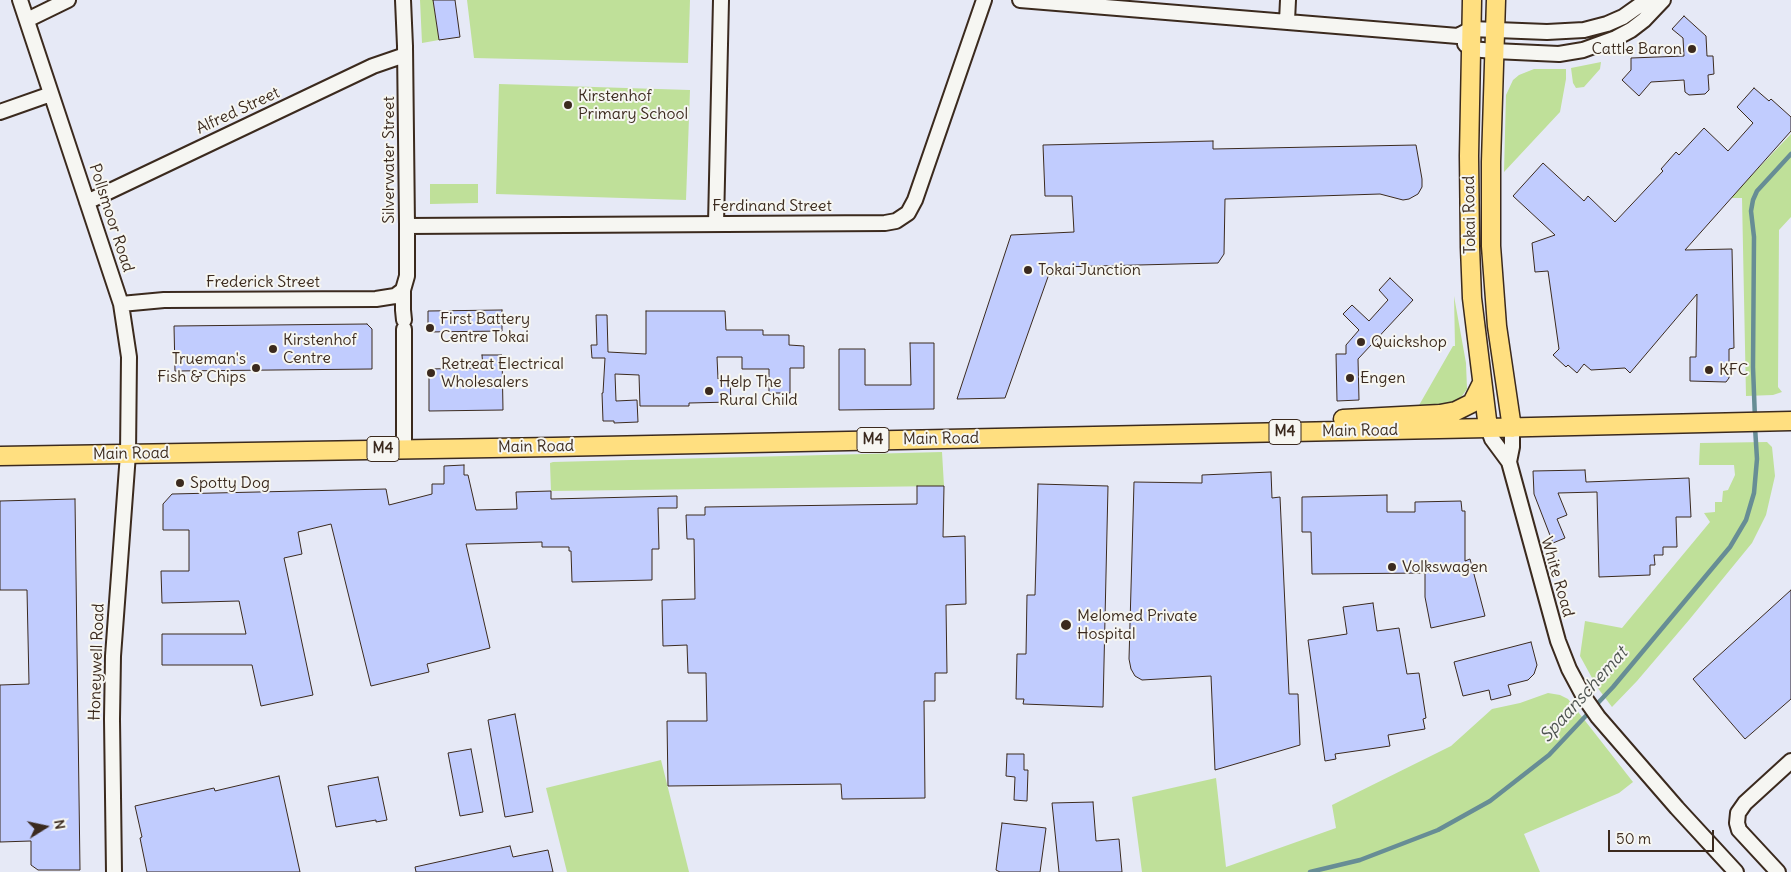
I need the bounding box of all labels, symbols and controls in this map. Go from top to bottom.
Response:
place label: Cattle Baron [1591,39,1682,59]
marker: Cattle Baron [1686,43,1698,55]
street label: Alfred Street [193,83,283,139]
place label: Kirstenhof Primary School [578,86,688,124]
street label: Silverwater Street [379,96,399,224]
marker: Kirstenhof Primary School [562,99,574,111]
street label: Pollsmoor Road [84,161,138,275]
street label: Tokai Road [1460,176,1480,254]
street label: Ferdinand Street [712,196,832,216]
place label: Tokai Junction [1038,260,1141,280]
marker: Tokai Junction [1022,264,1034,276]
street label: Frederick Street [206,272,320,292]
place label: First Battery Centre Tokai [440,309,530,347]
marker: First Battery Centre Tokai [424,322,436,334]
place label: Kirstenhof Centre [283,330,357,368]
place label: Quickshop [1371,332,1447,352]
marker: Quickshop [1355,336,1367,348]
marker: Kirstenhof Centre [267,343,279,355]
place label: Trueman's Fish & Chips [157,349,246,387]
place label: Retreat Electrical Wholesalers [441,354,564,392]
place label: KFC [1719,360,1748,380]
marker: Trueman's Fish & Chips [250,362,262,374]
marker: KFC [1703,364,1715,376]
marker: Retreat Electrical Wholesalers [425,367,437,379]
place label: Engen [1360,368,1405,388]
place label: Help The Rural Child [719,372,798,410]
marker: Engen [1344,372,1356,384]
marker: Help The Rural Child [703,385,715,397]
road number: M4 [1269,420,1301,444]
street label: Main Road [1322,421,1398,441]
road number: M4 [857,428,889,452]
street label: Main Road [903,429,979,449]
road number: M4 [367,436,399,462]
street label: Main Road [498,437,574,457]
street label: Main Road [93,444,169,464]
place label: Spotty Dog [190,473,270,493]
marker: Spotty Dog [174,477,186,489]
street label: White Road [1536,535,1578,619]
place label: Volkswagen [1402,557,1488,577]
marker: Volkswagen [1386,561,1398,573]
street label: Honeywell Road [85,603,109,721]
place label: Melomed Private Hospital [1077,606,1197,644]
marker: Melomed Private Hospital [1059,618,1073,632]
water label: Spaanschemat [1536,643,1632,747]
north arrow [20,802,70,852]
text: N [50,818,69,831]
scale bar [1611,820,1717,852]
text: 50 m [1616,829,1651,848]

